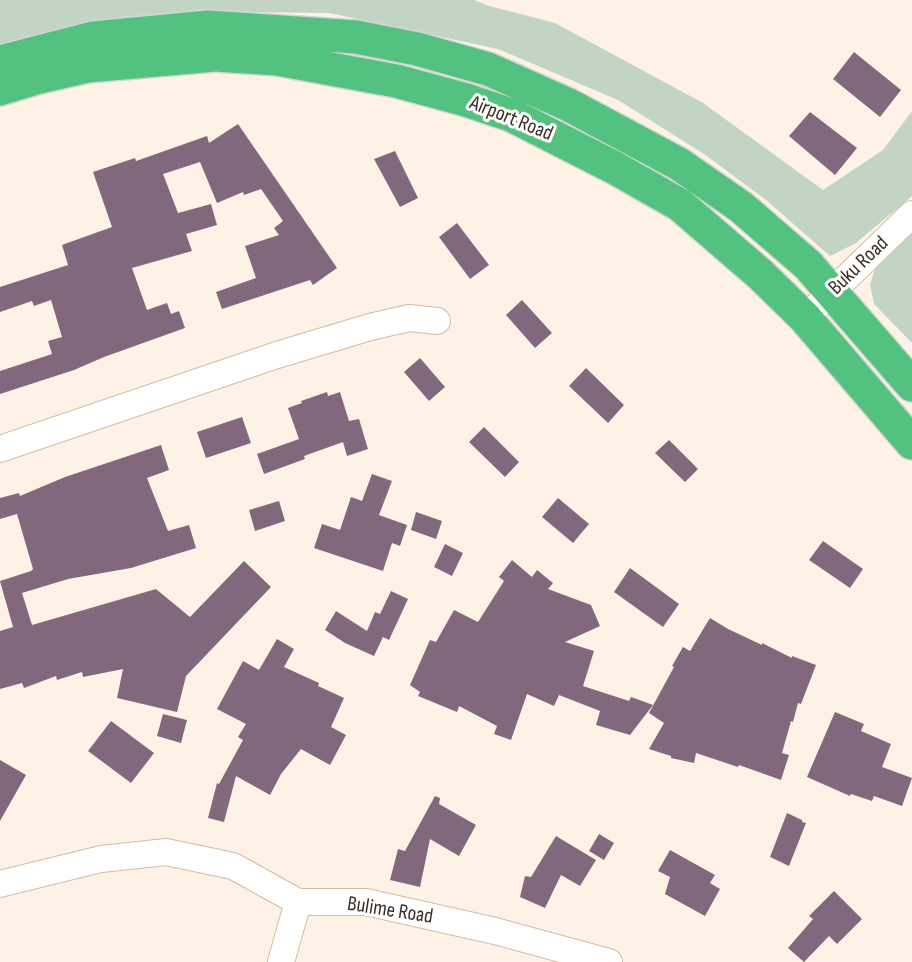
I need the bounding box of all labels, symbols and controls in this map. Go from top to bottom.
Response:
street label: Airport Road [466,91,556,147]
street label: Buku Road [824,231,894,301]
street label: Bulime Road [345,892,435,930]

